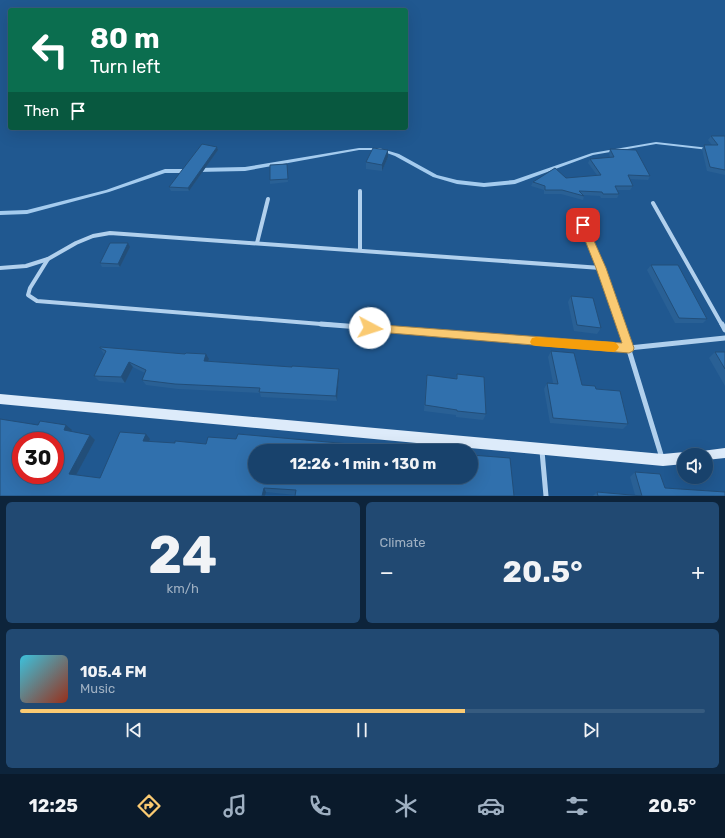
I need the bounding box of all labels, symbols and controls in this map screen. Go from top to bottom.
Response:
text: 80 m [90,22,160,55]
icon: left [24,24,76,76]
text: Turn left [90,56,160,78]
icon: arrive [67,100,89,122]
text: Then [24,102,59,120]
pin [566,208,600,242]
icon: arrive [572,214,594,236]
position arrow [349,307,391,349]
speed limit sign: 30 [12,432,64,484]
map controls [677,448,713,484]
button: sound [677,448,713,484]
text: 12:26 · 1 min · 130 m [290,455,436,473]
text: 24 [148,524,217,586]
text: Climate [380,535,426,550]
text: 20.5° [503,554,583,590]
text: − [380,559,394,586]
text: + [691,559,705,586]
text: km/h [167,581,199,596]
text: 105.4 FM [80,663,147,681]
text: Music [80,681,115,696]
icon: previous [123,719,145,741]
icon: pause [351,719,373,741]
icon: next [580,719,602,741]
icon: directions [135,792,163,820]
icon: music [221,792,249,820]
icon: phone [306,792,334,820]
icon: climate [392,792,420,820]
icon: car [477,792,505,820]
icon: filters [563,792,591,820]
text: 12:25 [29,795,78,817]
text: 20.5° [648,795,696,817]

